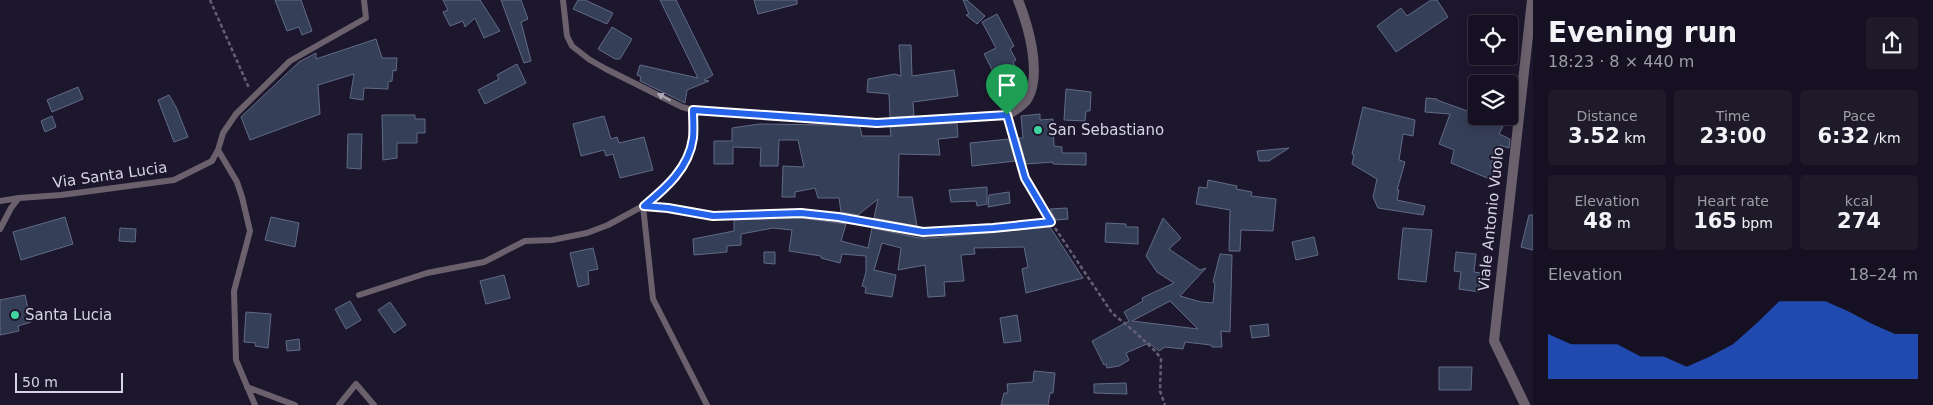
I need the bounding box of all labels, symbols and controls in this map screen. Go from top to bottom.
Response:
map controls [1468,15,1518,125]
button: locate [1468,15,1518,65]
text: Evening run [1548,16,1737,49]
button: share [1866,17,1918,69]
text: 18:23 · 8 × 440 m [1548,52,1694,71]
pin [986,64,1028,115]
icon: arrive [993,71,1021,99]
button: layers [1468,75,1518,125]
one-way arrow [658,93,671,102]
text: Distance [1576,108,1638,124]
text: Time [1716,108,1750,124]
text: Pace [1843,108,1875,124]
place label: San Sebastiano [1048,121,1164,139]
marker: San Sebastiano [1032,124,1044,136]
text: 3.52 [1568,124,1620,148]
text: 23:00 [1700,124,1766,148]
text: 6:32 [1817,124,1870,148]
text: km [1620,130,1646,146]
text: /km [1870,130,1901,146]
street label: Viale Antonio Vuolo [1474,146,1508,292]
street label: Via Santa Lucia [52,158,168,192]
text: Elevation [1574,193,1640,209]
text: Heart rate [1697,193,1769,209]
text: kcal [1845,193,1873,209]
text: 48 [1583,209,1613,233]
text: 165 [1693,209,1737,233]
text: 274 [1837,209,1881,233]
text: m [1613,215,1631,231]
text: bpm [1737,215,1773,231]
text: Elevation [1548,265,1622,284]
text: 18–24 m [1849,265,1918,284]
place label: Santa Lucia [25,306,112,324]
marker: Santa Lucia [9,309,21,321]
scale bar [15,370,122,393]
text: 50 m [22,374,58,390]

